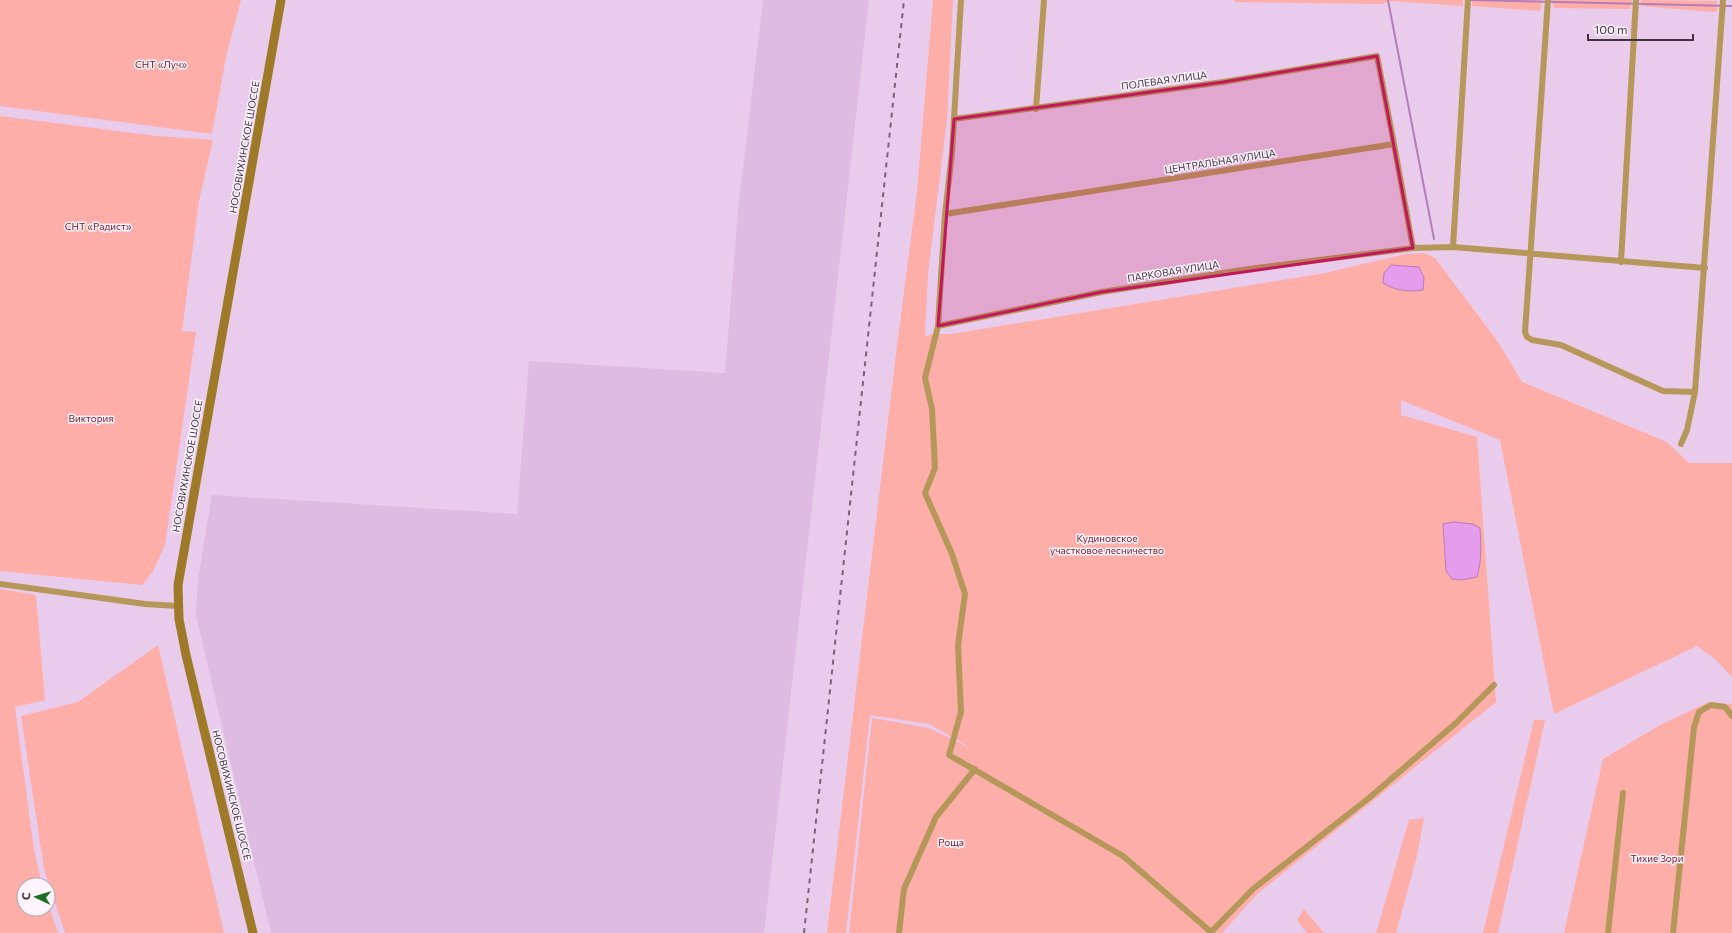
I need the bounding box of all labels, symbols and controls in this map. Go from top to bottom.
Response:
scale bar [1588,16,1693,42]
text: 100 m [1594,22,1628,36]
park label: СНТ «Луч» [135,58,187,70]
street label: ПОЛЕВАЯ УЛИЦА [1120,68,1208,92]
street label: НОСОВИХИНСКОЕ ШОССЕ [226,80,262,214]
street label: ЦЕНТРАЛЬНАЯ УЛИЦА [1164,146,1277,176]
park label: СНТ «Радист» [65,220,132,232]
street label: ПАРКОВАЯ УЛИЦА [1126,258,1220,284]
street label: НОСОВИХИНСКОЕ ШОССЕ [169,399,205,533]
park label: Виктория [69,412,114,424]
park label: Кудиновское участковое лесничество [1050,532,1164,556]
street label: НОСОВИХИНСКОЕ ШОССЕ [210,729,254,862]
park label: Роща [938,836,964,848]
park label: Тихие Зори [1631,852,1683,864]
north arrow [16,877,56,917]
text: С [19,892,32,900]

